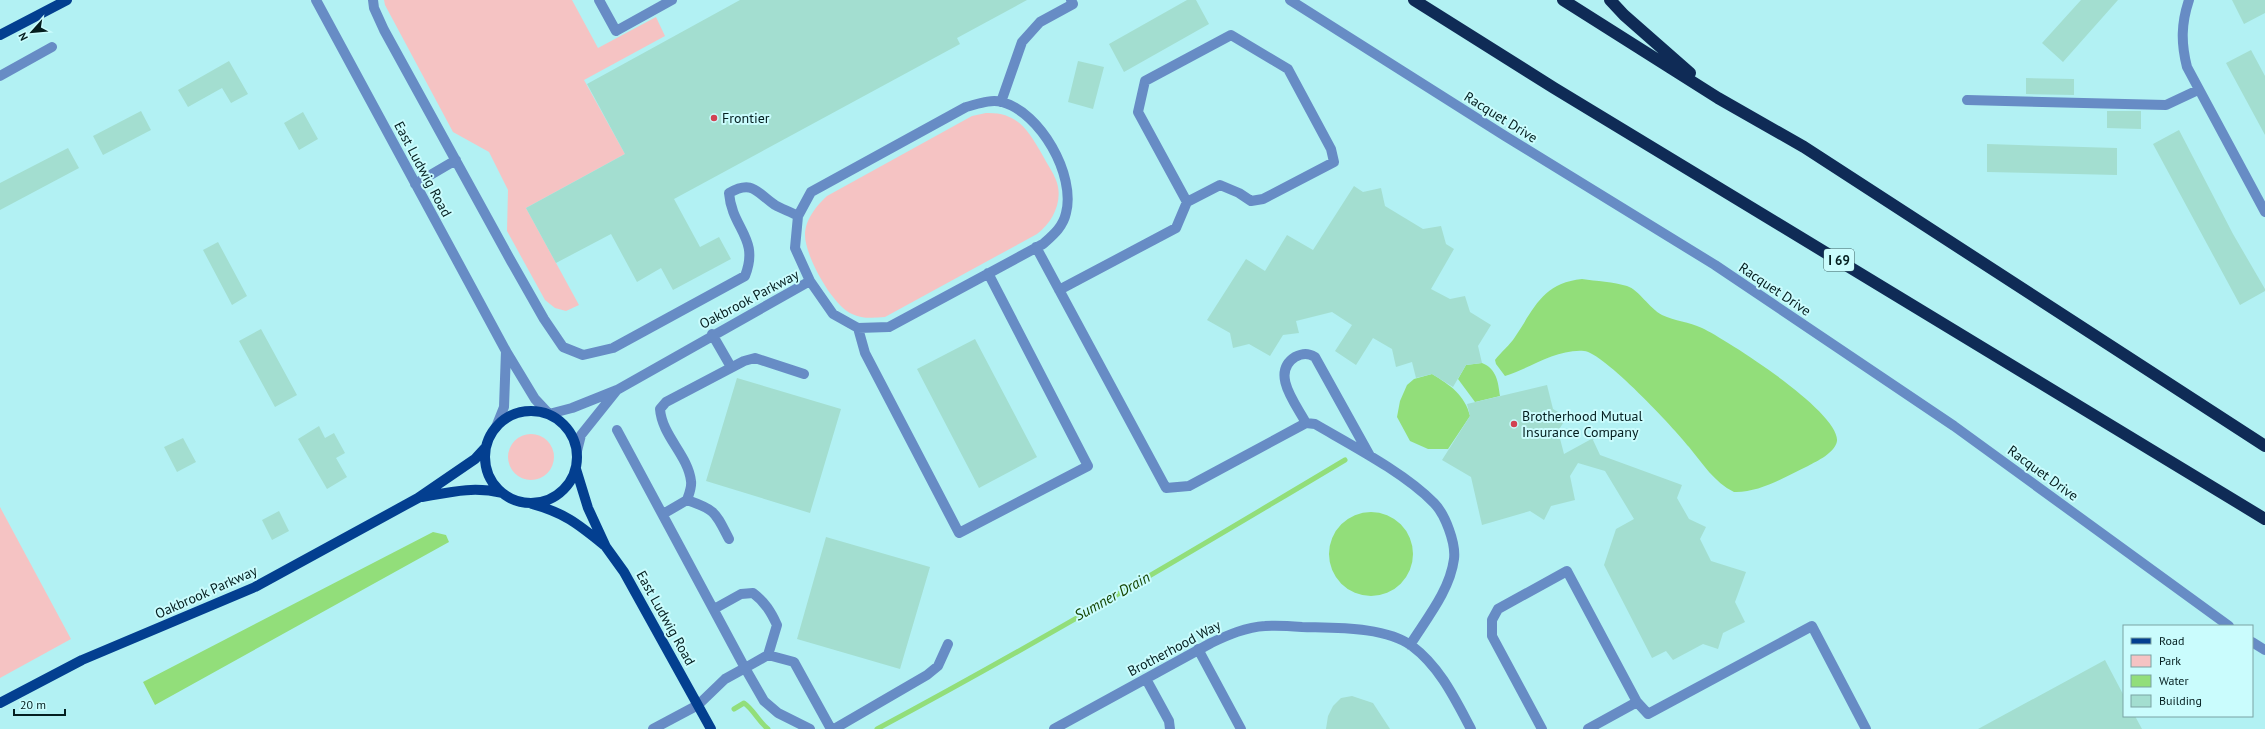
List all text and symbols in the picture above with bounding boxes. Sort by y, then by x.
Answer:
north arrow [12,12,52,52]
text: N [15,30,31,43]
street label: Racquet Drive [1461,87,1541,147]
place label: Frontier [722,109,770,127]
marker: Frontier [709,113,719,123]
street label: East Ludwig Road [390,118,456,220]
road number: I 69 [1824,249,1854,271]
street label: Racquet Drive [1735,258,1815,320]
street label: Oakbrook Parkway [696,265,802,333]
place label: Brotherhood Mutual Insurance Company [1522,407,1643,441]
marker: Brotherhood Mutual Insurance Company [1509,419,1519,429]
street label: Racquet Drive [2004,441,2082,505]
street label: Oakbrook Parkway [152,561,260,623]
street label: East Ludwig Road [632,567,700,669]
water label: Sumner Drain [1071,567,1153,625]
street label: Brotherhood Way [1124,616,1224,680]
legend [2123,625,2253,717]
text: Road [2159,633,2184,648]
text: Park [2159,653,2181,668]
text: Water [2159,673,2189,688]
scale bar [14,691,65,717]
text: Building [2159,693,2202,708]
text: 20 m [20,697,46,712]

